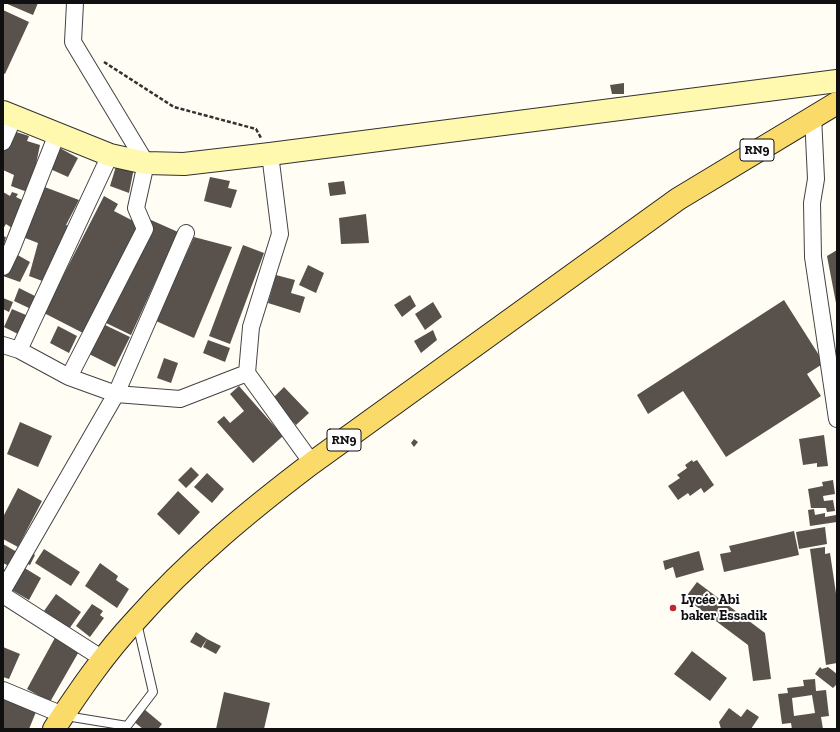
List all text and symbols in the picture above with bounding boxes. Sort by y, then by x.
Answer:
road number: RN9 [740,139,774,161]
road number: RN9 [327,429,361,451]
place label: Lycée Abi baker Essadik [681,592,767,624]
marker: Lycée Abi baker Essadik [668,603,678,613]

